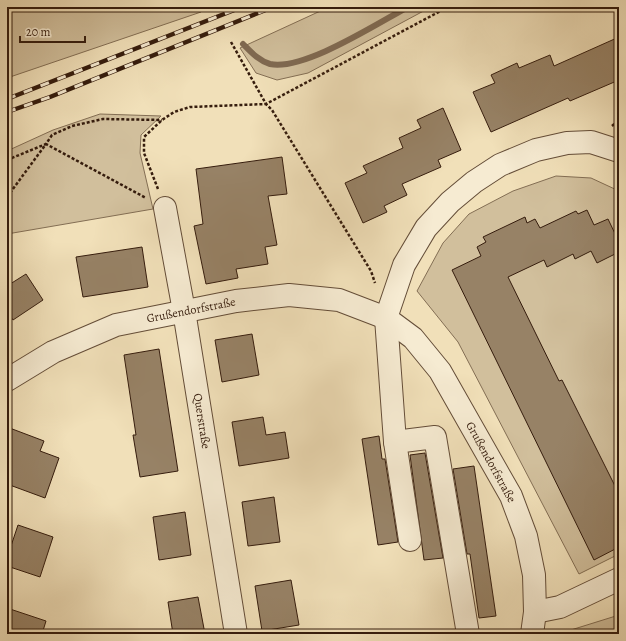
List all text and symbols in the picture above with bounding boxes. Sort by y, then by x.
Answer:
scale bar [20,18,85,44]
text: 20 m [26,24,50,40]
street label: Grußendorfstraße [145,294,237,326]
street label: Querstraße [190,392,214,450]
street label: Grußendorfstraße [462,419,520,505]

